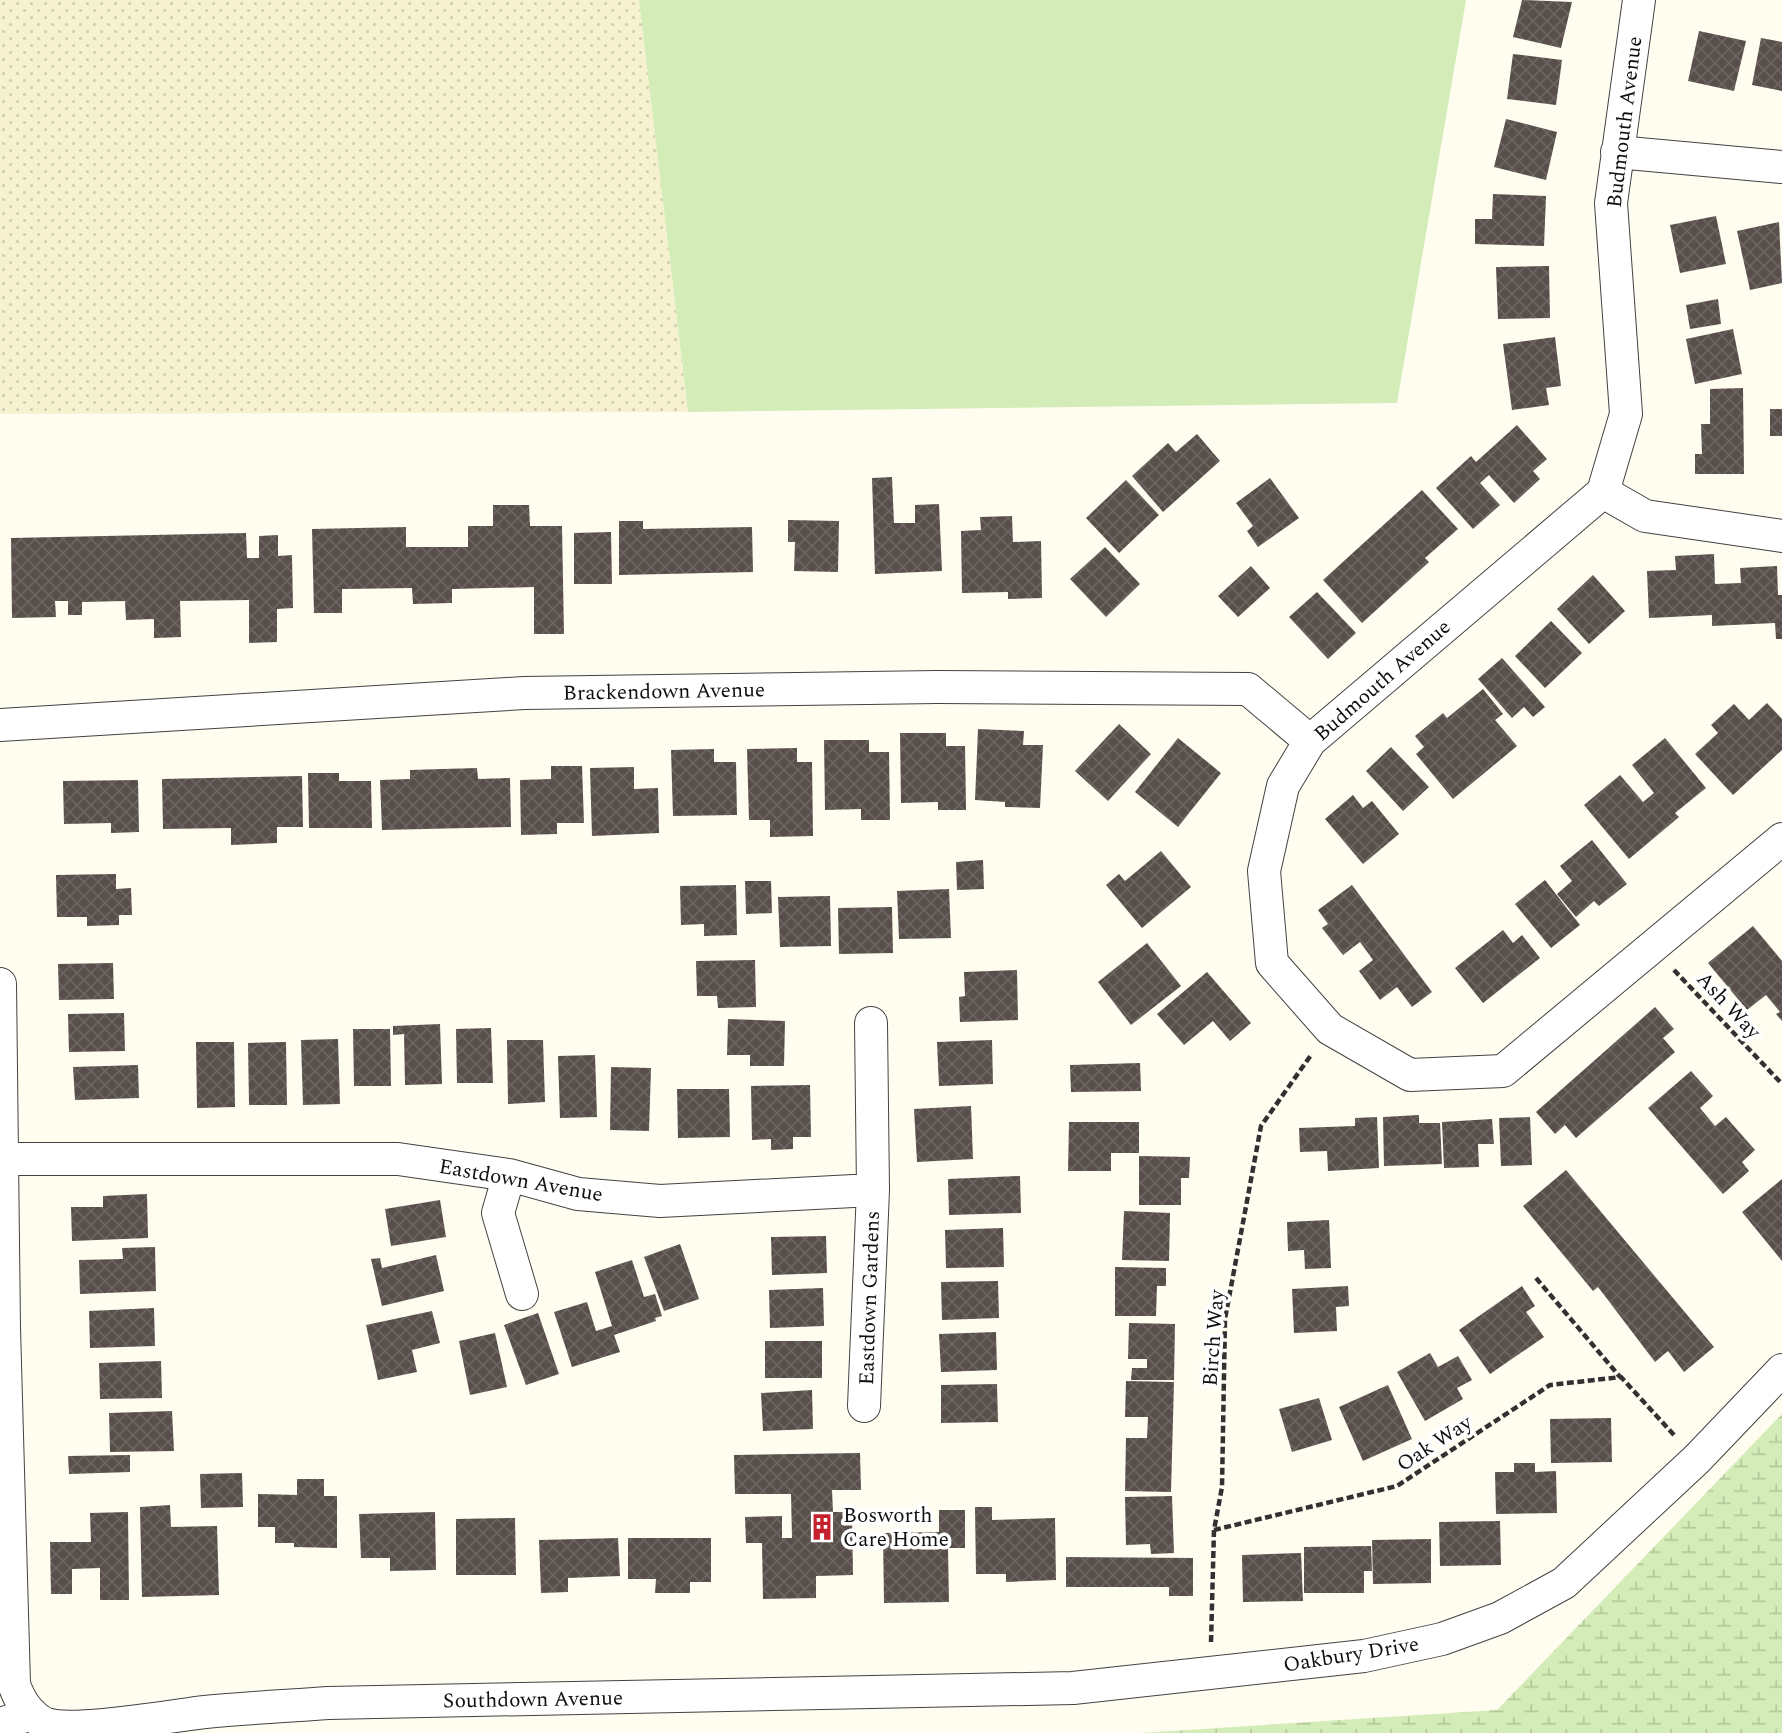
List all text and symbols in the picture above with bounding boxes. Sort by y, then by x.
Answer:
street label: Budmouth Avenue [1599,34,1651,210]
street label: Budmouth Avenue [1307,612,1458,749]
street label: Brackendown Avenue [563,674,765,710]
street label: Ash Way [1688,965,1769,1047]
street label: Eastdown Avenue [436,1151,605,1211]
street label: Eastdown Gardens [851,1210,889,1386]
street label: Birch Way [1195,1288,1233,1387]
street label: Oak Way [1390,1407,1479,1480]
place label: Bosworth Care Home [843,1500,949,1556]
building icon: Bosworth Care Home [807,1512,837,1542]
street label: Oakbury Drive [1281,1628,1421,1682]
street label: Southdown Avenue [443,1682,623,1718]

